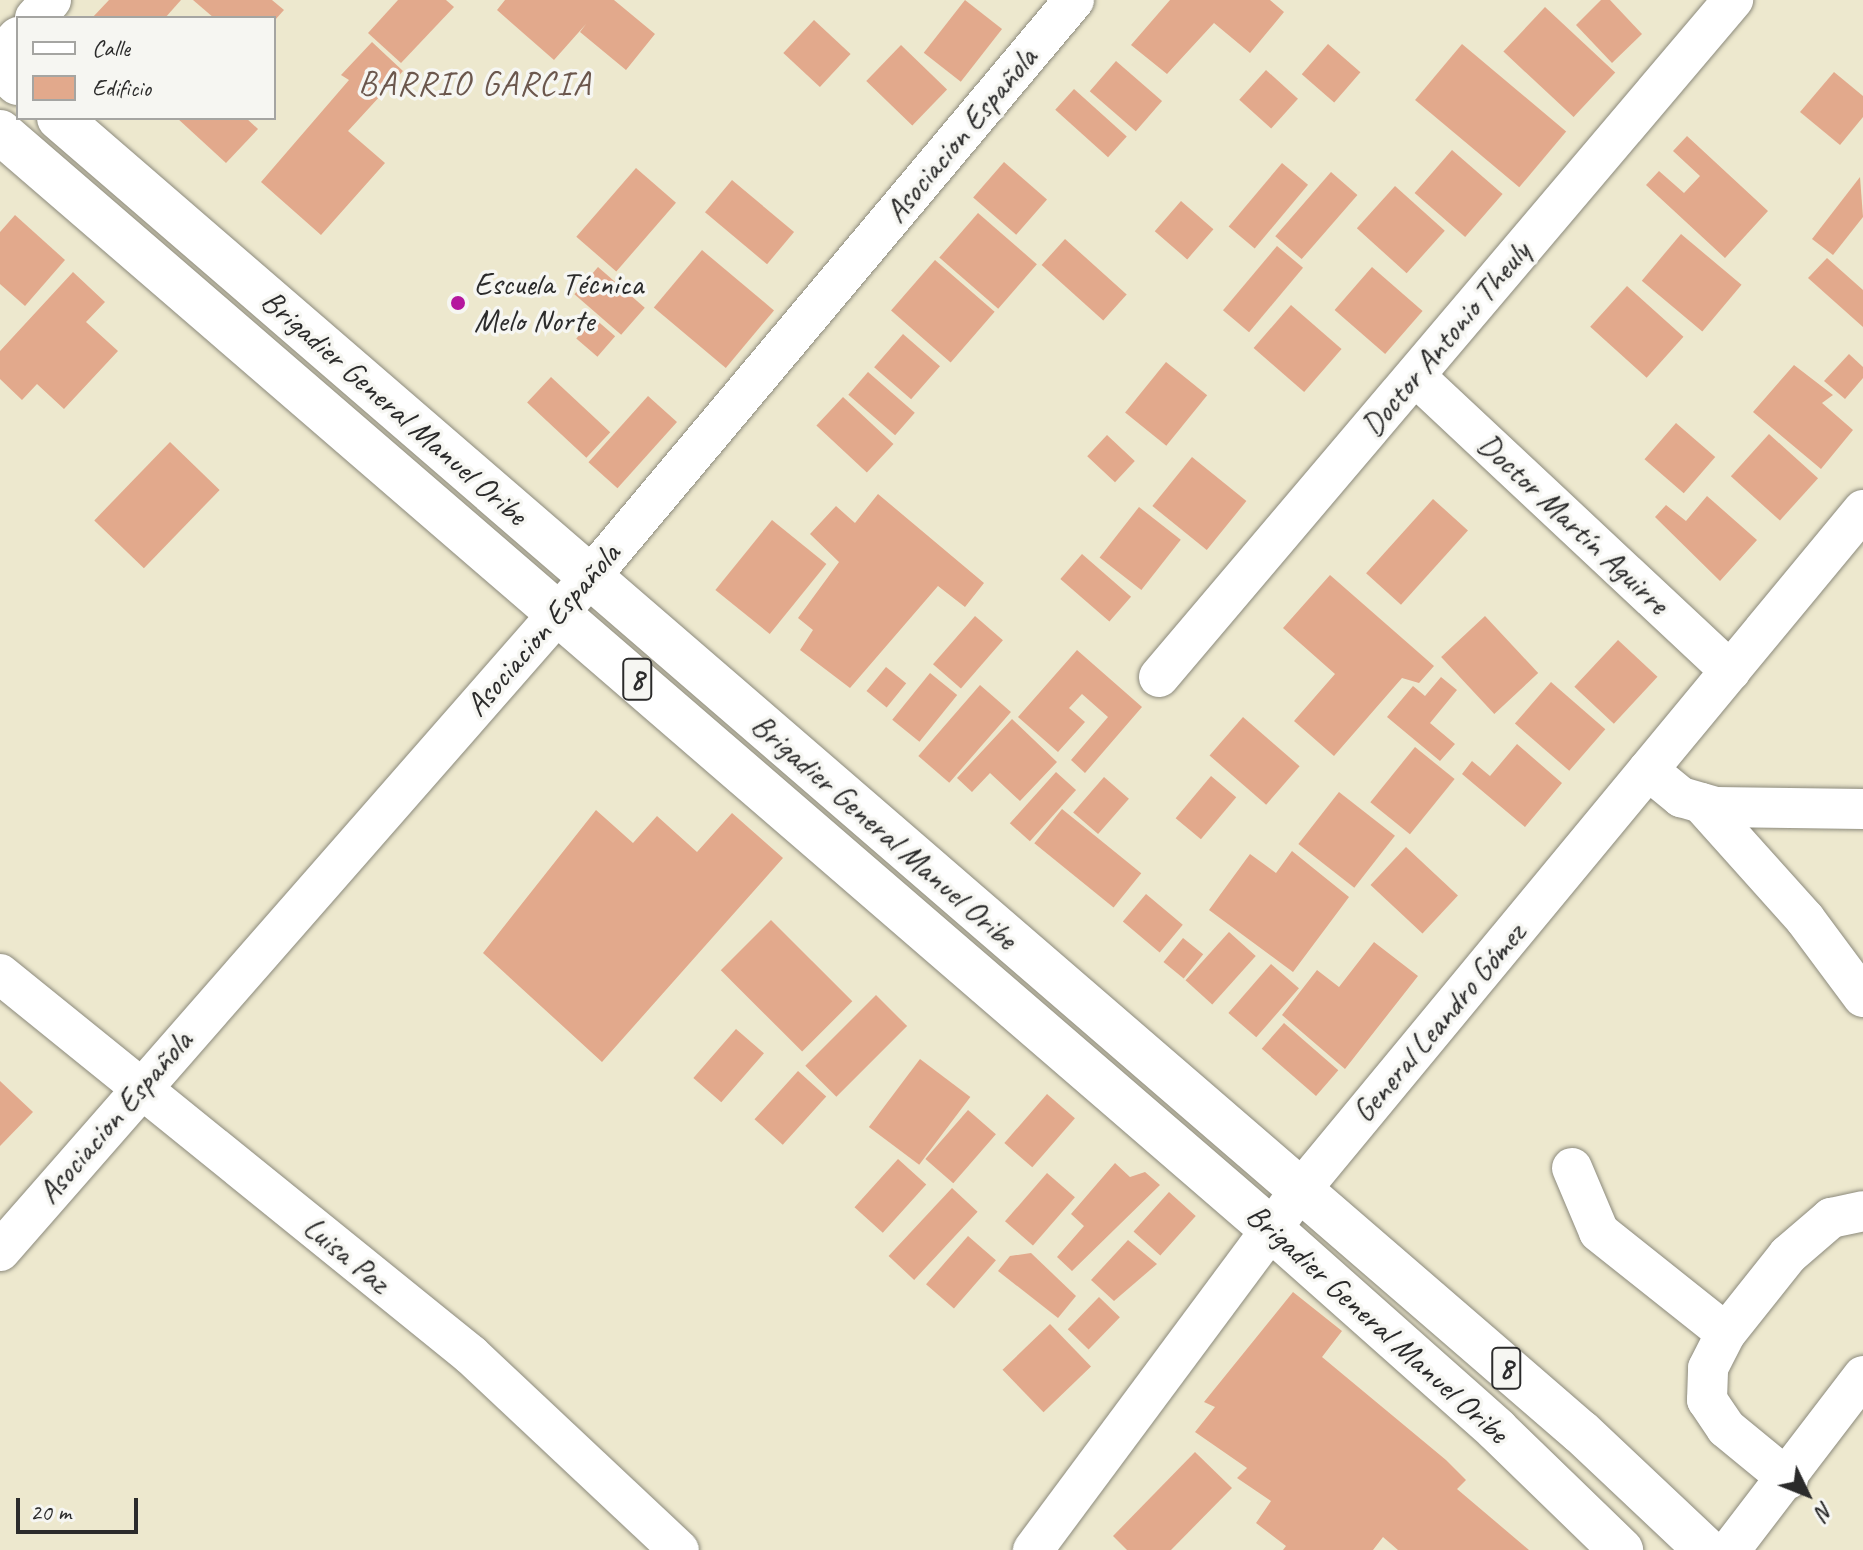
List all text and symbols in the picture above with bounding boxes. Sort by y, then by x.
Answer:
legend [16,16,276,120]
text: Calle [92,33,130,63]
street label: Asociacion Española [876,39,1046,231]
district label: BARRIO GARCIA [360,63,590,103]
text: Edificio [92,73,151,103]
street label: Doctor Antonio Theuly [1353,234,1539,444]
place label: Escuela Técnica Melo Norte [474,266,643,341]
street label: Brigadier General Manuel Oribe [253,282,535,534]
marker: Escuela Técnica Melo Norte [449,294,467,312]
street label: Doctor Martín Aguirre [1469,425,1677,623]
street label: Asociacion Española [457,535,629,725]
road number: 8 [621,653,653,705]
street label: Brigadier General Manuel Oribe [743,706,1025,958]
street label: General Leandro Gómez [1345,916,1533,1130]
street label: Asociacion Española [29,1022,201,1212]
street label: Brigadier General Manuel Oribe [1238,1196,1516,1452]
street label: Luisa Paz [295,1209,397,1301]
road number: 8 [1490,1342,1522,1394]
north arrow [1767,1454,1847,1534]
scale bar [20,1482,142,1532]
text: N [1810,1496,1839,1525]
text: 20 m [30,1497,71,1527]

